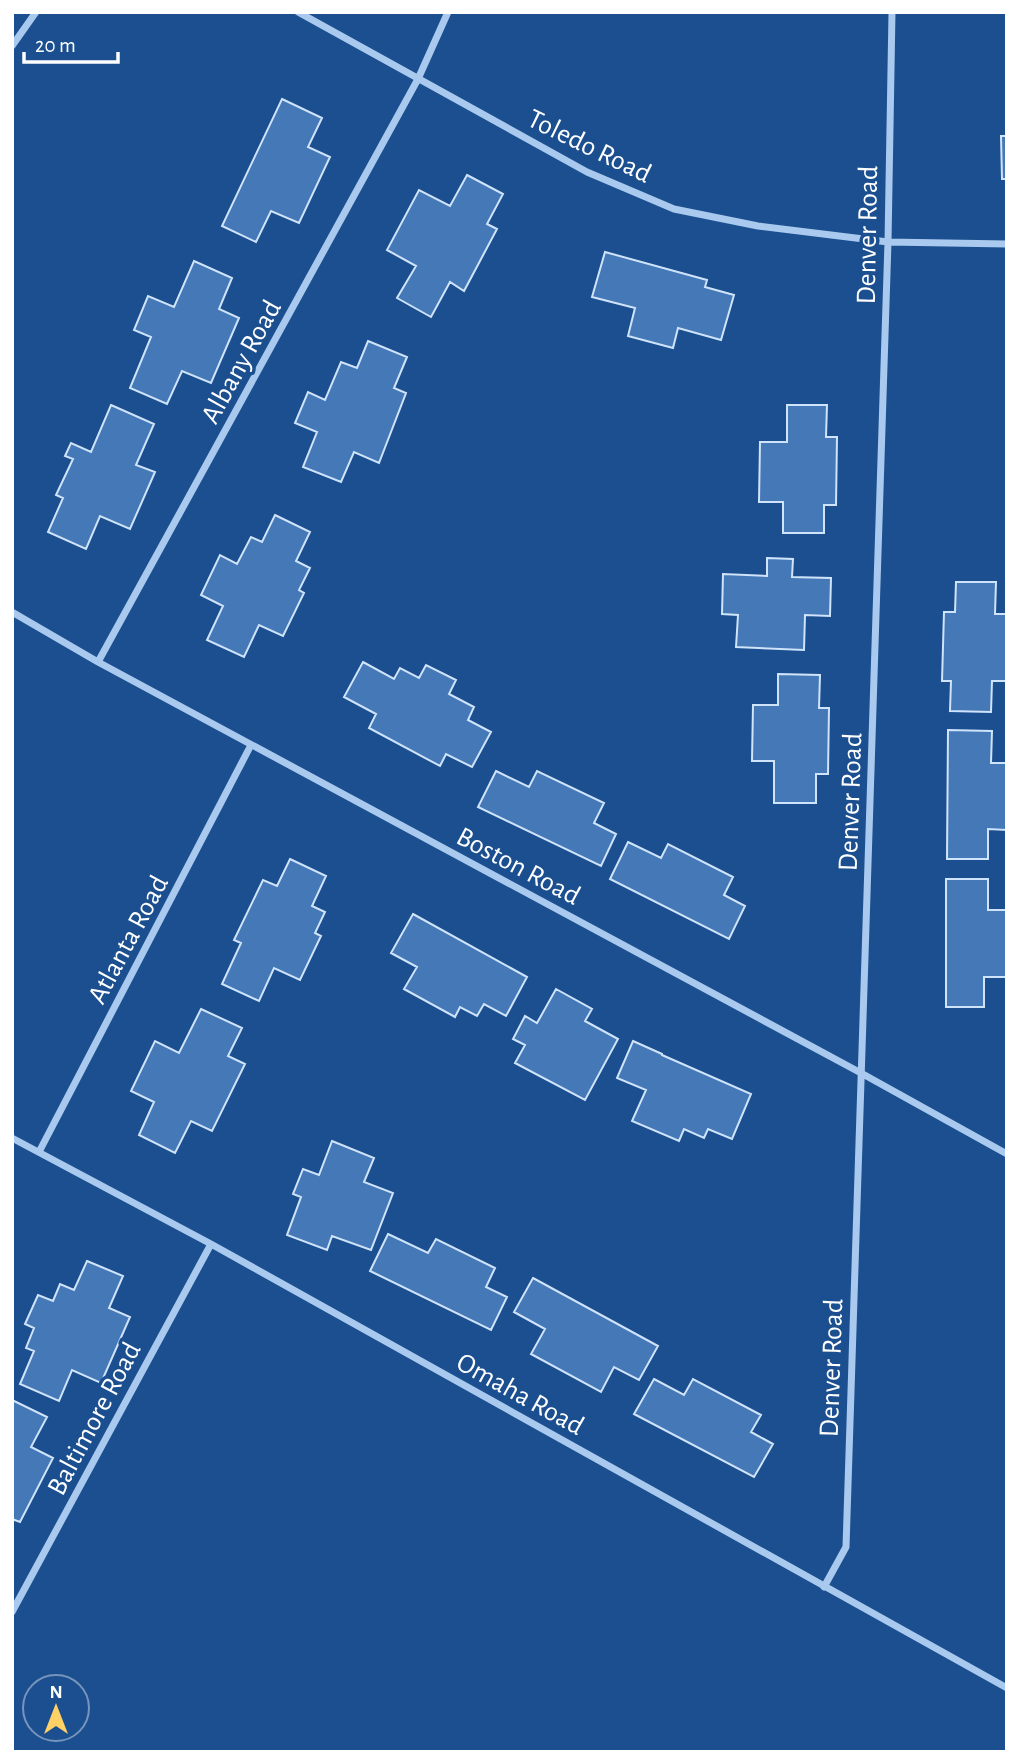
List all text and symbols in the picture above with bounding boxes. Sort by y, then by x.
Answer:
scale bar [24,21,119,65]
text: 20 m [35,35,76,56]
street label: Toledo Road [523,105,655,189]
street label: Denver Road [853,165,883,305]
street label: Albany Road [196,296,287,428]
street label: Denver Road [835,732,867,872]
street label: Boston Road [452,823,585,911]
street label: Atlanta Road [83,871,174,1009]
street label: Denver Road [816,1298,848,1438]
street label: Baltimore Road [43,1338,147,1500]
street label: Omaha Road [452,1348,588,1441]
north arrow [21,1673,91,1743]
text: N [49,1683,63,1702]

